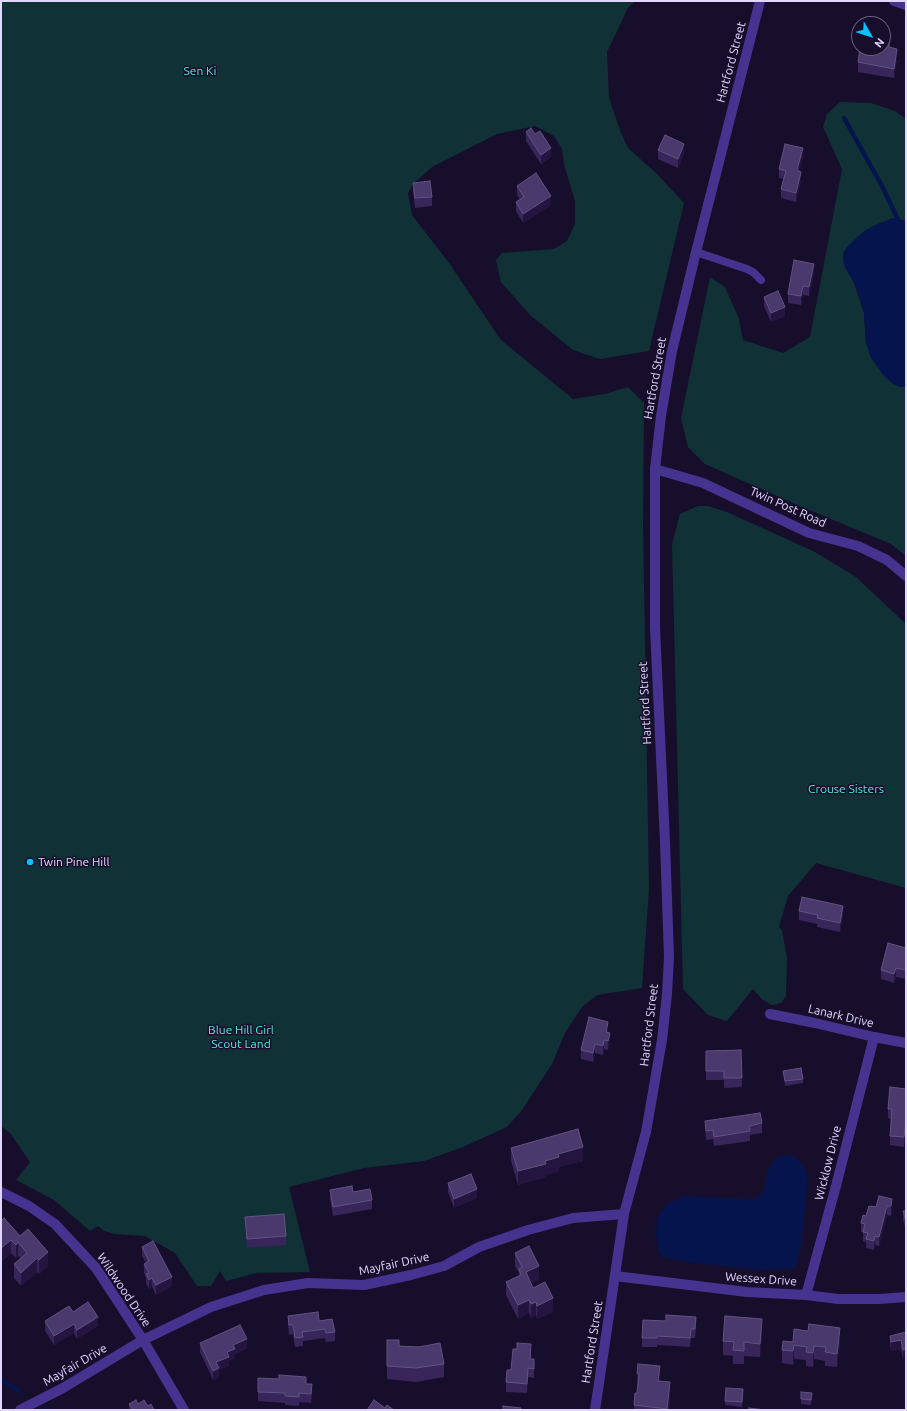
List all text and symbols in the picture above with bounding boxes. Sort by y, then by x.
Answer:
north arrow [851,16,891,56]
street label: Hartford Street [713,20,749,104]
text: N [872,36,887,50]
park label: Sen Ki [184,64,216,78]
street label: Hartford Street [641,336,669,420]
street label: Twin Post Road [748,484,828,530]
street label: Hartford Street [636,661,654,745]
park label: Crouse Sisters [808,782,884,796]
place label: Twin Pine Hill [38,855,110,869]
marker: Twin Pine Hill [25,857,35,867]
street label: Hartford Street [637,983,661,1067]
street label: Lanark Drive [807,1001,875,1031]
park label: Blue Hill Girl Scout Land [208,1023,274,1051]
street label: Wicklow Drive [812,1124,844,1202]
street label: Wildwood Drive [94,1250,154,1330]
street label: Mayfair Drive [357,1250,431,1278]
street label: Wessex Drive [725,1269,797,1289]
street label: Hartford Street [578,1300,606,1384]
street label: Mayfair Drive [40,1341,110,1389]

